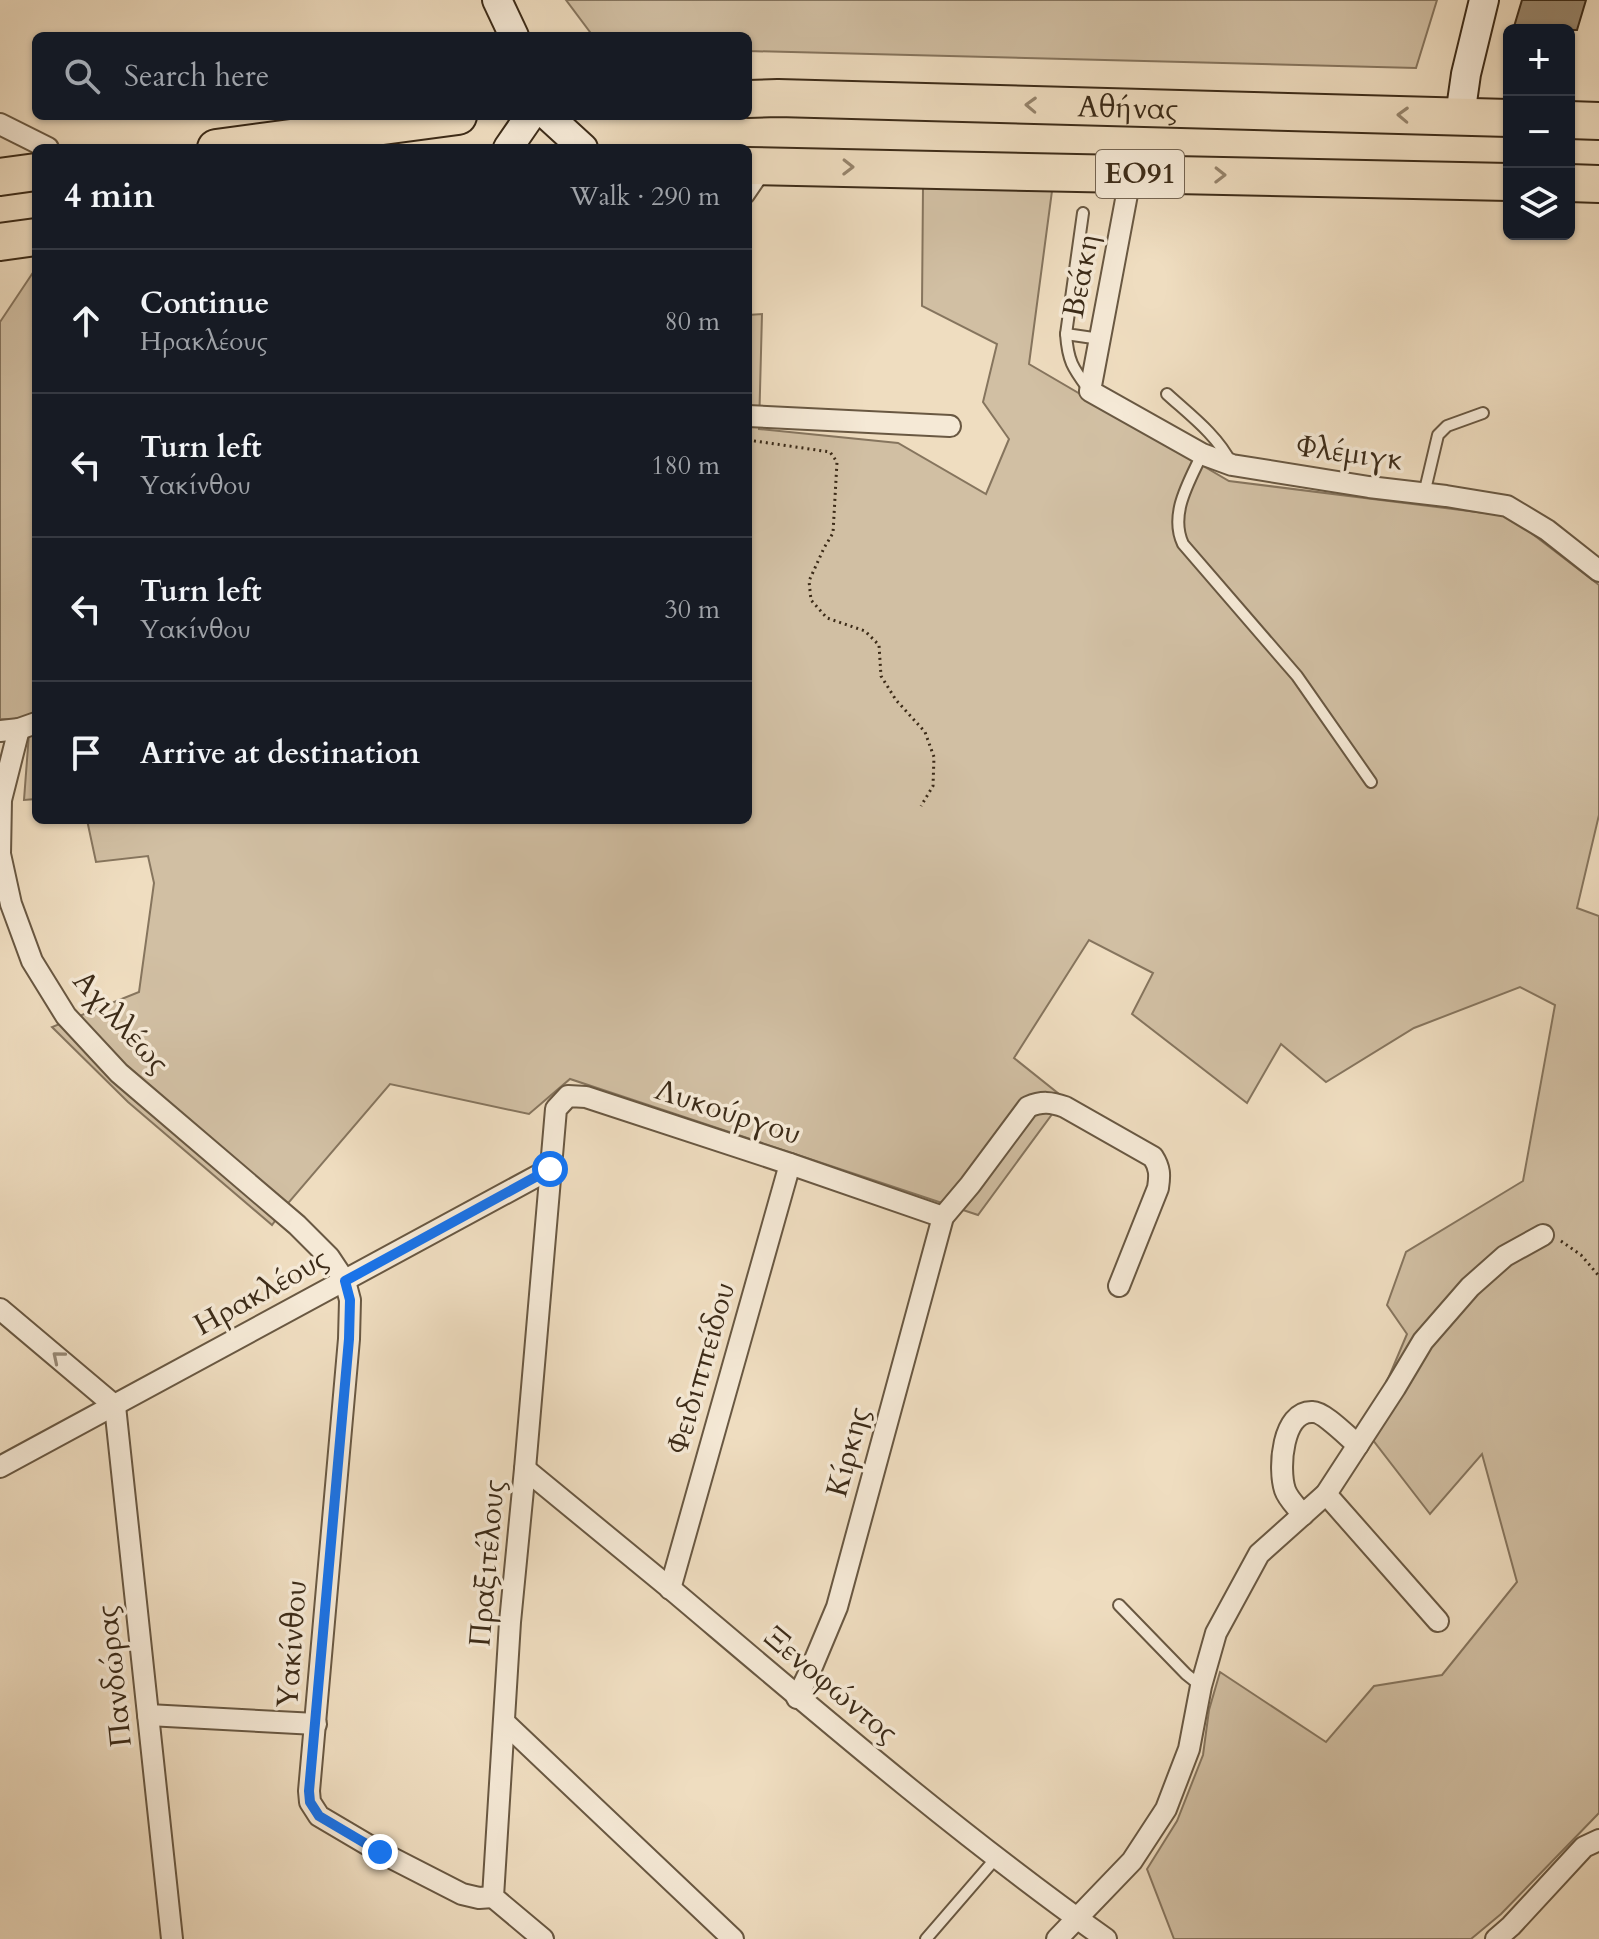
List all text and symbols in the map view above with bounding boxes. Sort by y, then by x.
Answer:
map controls [1503,24,1575,240]
button: + [1503,24,1575,96]
search box [32,32,752,120]
icon: search [60,54,104,98]
text: Search here [124,56,269,97]
street label: Αθήνας [1077,86,1179,129]
one-way arrow [1024,96,1037,113]
button: − [1503,96,1575,168]
one-way arrow [1396,106,1409,124]
road number: ΕΟ91 [1096,150,1184,198]
one-way arrow [842,159,855,176]
one-way arrow [1214,167,1227,184]
button: layers [1503,168,1575,240]
text: 4 min [64,173,155,219]
text: Walk · 290 m [570,179,720,214]
street label: Βεάκη [1053,231,1109,321]
text: Continue [140,283,269,324]
icon: ahead [64,299,108,343]
text: 80 m [664,304,720,339]
text: Ηρακλέους [140,324,268,359]
street label: Φλέμιγκ [1294,425,1406,481]
text: Turn left [140,427,262,468]
icon: left [64,443,108,487]
text: 180 m [651,448,720,483]
text: Υακίνθου [140,468,251,503]
text: Turn left [140,571,262,612]
icon: left [64,587,108,631]
text: 30 m [664,592,720,627]
text: Υακίνθου [140,612,251,647]
icon: arrive [64,731,108,775]
text: Arrive at destination [140,733,420,774]
street label: Αχιλλέως [64,961,179,1083]
street label: Λυκούργου [650,1069,806,1155]
route start [532,1151,568,1187]
street label: Ηρακλέους [186,1238,336,1346]
street label: Φειδιππείδου [657,1277,745,1459]
one-way arrow [52,1352,67,1367]
street label: Κίρκης [816,1402,880,1501]
street label: Πραξιτέλους [459,1478,515,1648]
street label: Υακίνθου [267,1579,317,1709]
street label: Πανδώρας [86,1603,142,1749]
street label: Ξενοφώντος [755,1617,907,1753]
route end [362,1834,398,1870]

